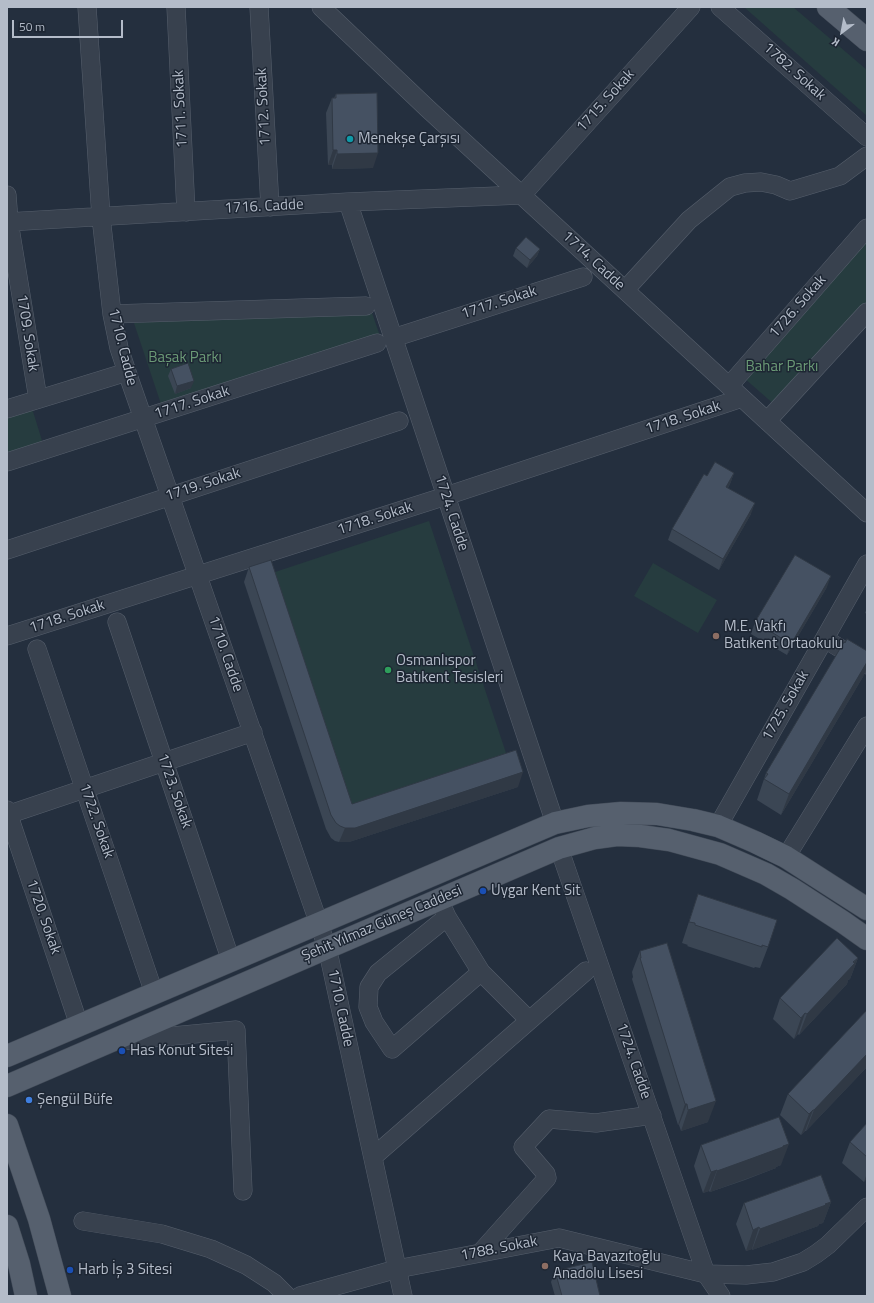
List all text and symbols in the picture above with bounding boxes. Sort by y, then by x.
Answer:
scale bar [14,12,125,38]
north arrow [822,12,862,52]
text: 50 m [19,17,45,36]
text: K [829,34,843,51]
street label: 1782. Sokak [759,39,829,105]
street label: 1715. Sokak [573,66,639,136]
street label: 1712. Sokak [253,68,275,146]
street label: 1711. Sokak [170,70,192,148]
place label: Menekşe Çarşısı [358,130,460,148]
marker: Menekşe Çarşısı [345,134,355,144]
street label: 1716. Cadde [224,196,304,218]
street label: 1714. Cadde [558,227,628,295]
street label: 1726. Sokak [766,272,830,342]
street label: 1717. Sokak [459,282,539,324]
street label: 1709. Sokak [12,293,42,373]
street label: 1710. Cadde [104,306,140,388]
park label: Başak Parkı [148,349,222,367]
park label: Bahar Parkı [746,358,818,376]
street label: 1717. Sokak [152,382,232,424]
street label: 1718. Sokak [643,397,723,439]
street label: 1719. Sokak [163,464,243,506]
street label: 1724. Cadde [430,473,472,553]
street label: 1718. Sokak [335,498,415,540]
street label: 1718. Sokak [27,596,107,638]
street label: 1710. Cadde [204,614,246,694]
place label: M.E. Vakfı Batıkent Ortaokulu [724,618,843,653]
marker: M.E. Vakfı Batıkent Ortaokulu [711,631,721,641]
place label: Osmanlıspor Batıkent Tesisleri [396,652,503,687]
marker: Osmanlıspor Batıkent Tesisleri [383,665,393,675]
street label: 1725. Sokak [759,668,813,744]
street label: 1723. Sokak [153,751,195,831]
street label: 1722. Sokak [75,781,117,861]
street label: 1720. Sokak [22,877,64,957]
street label: Şehit Yılmaz Güneş Caddesi [299,882,465,966]
place label: Uygar Kent Sit [491,882,581,900]
marker: Uygar Kent Sit [478,886,488,896]
street label: 1710. Cadde [323,967,357,1049]
street label: 1724. Cadde [612,1021,654,1101]
place label: Has Konut Sitesi [130,1042,233,1060]
marker: Has Konut Sitesi [117,1046,127,1056]
place label: Şengül Büfe [37,1091,113,1109]
marker: Şengül Büfe [24,1095,34,1105]
street label: 1788. Sokak [459,1233,539,1265]
place label: Kaya Bayazıtoğlu Anadolu Lisesi [553,1248,661,1283]
place label: Harb İş 3 Sitesi [78,1261,172,1279]
marker: Kaya Bayazıtoğlu Anadolu Lisesi [540,1261,550,1271]
marker: Harb İş 3 Sitesi [65,1265,75,1275]

